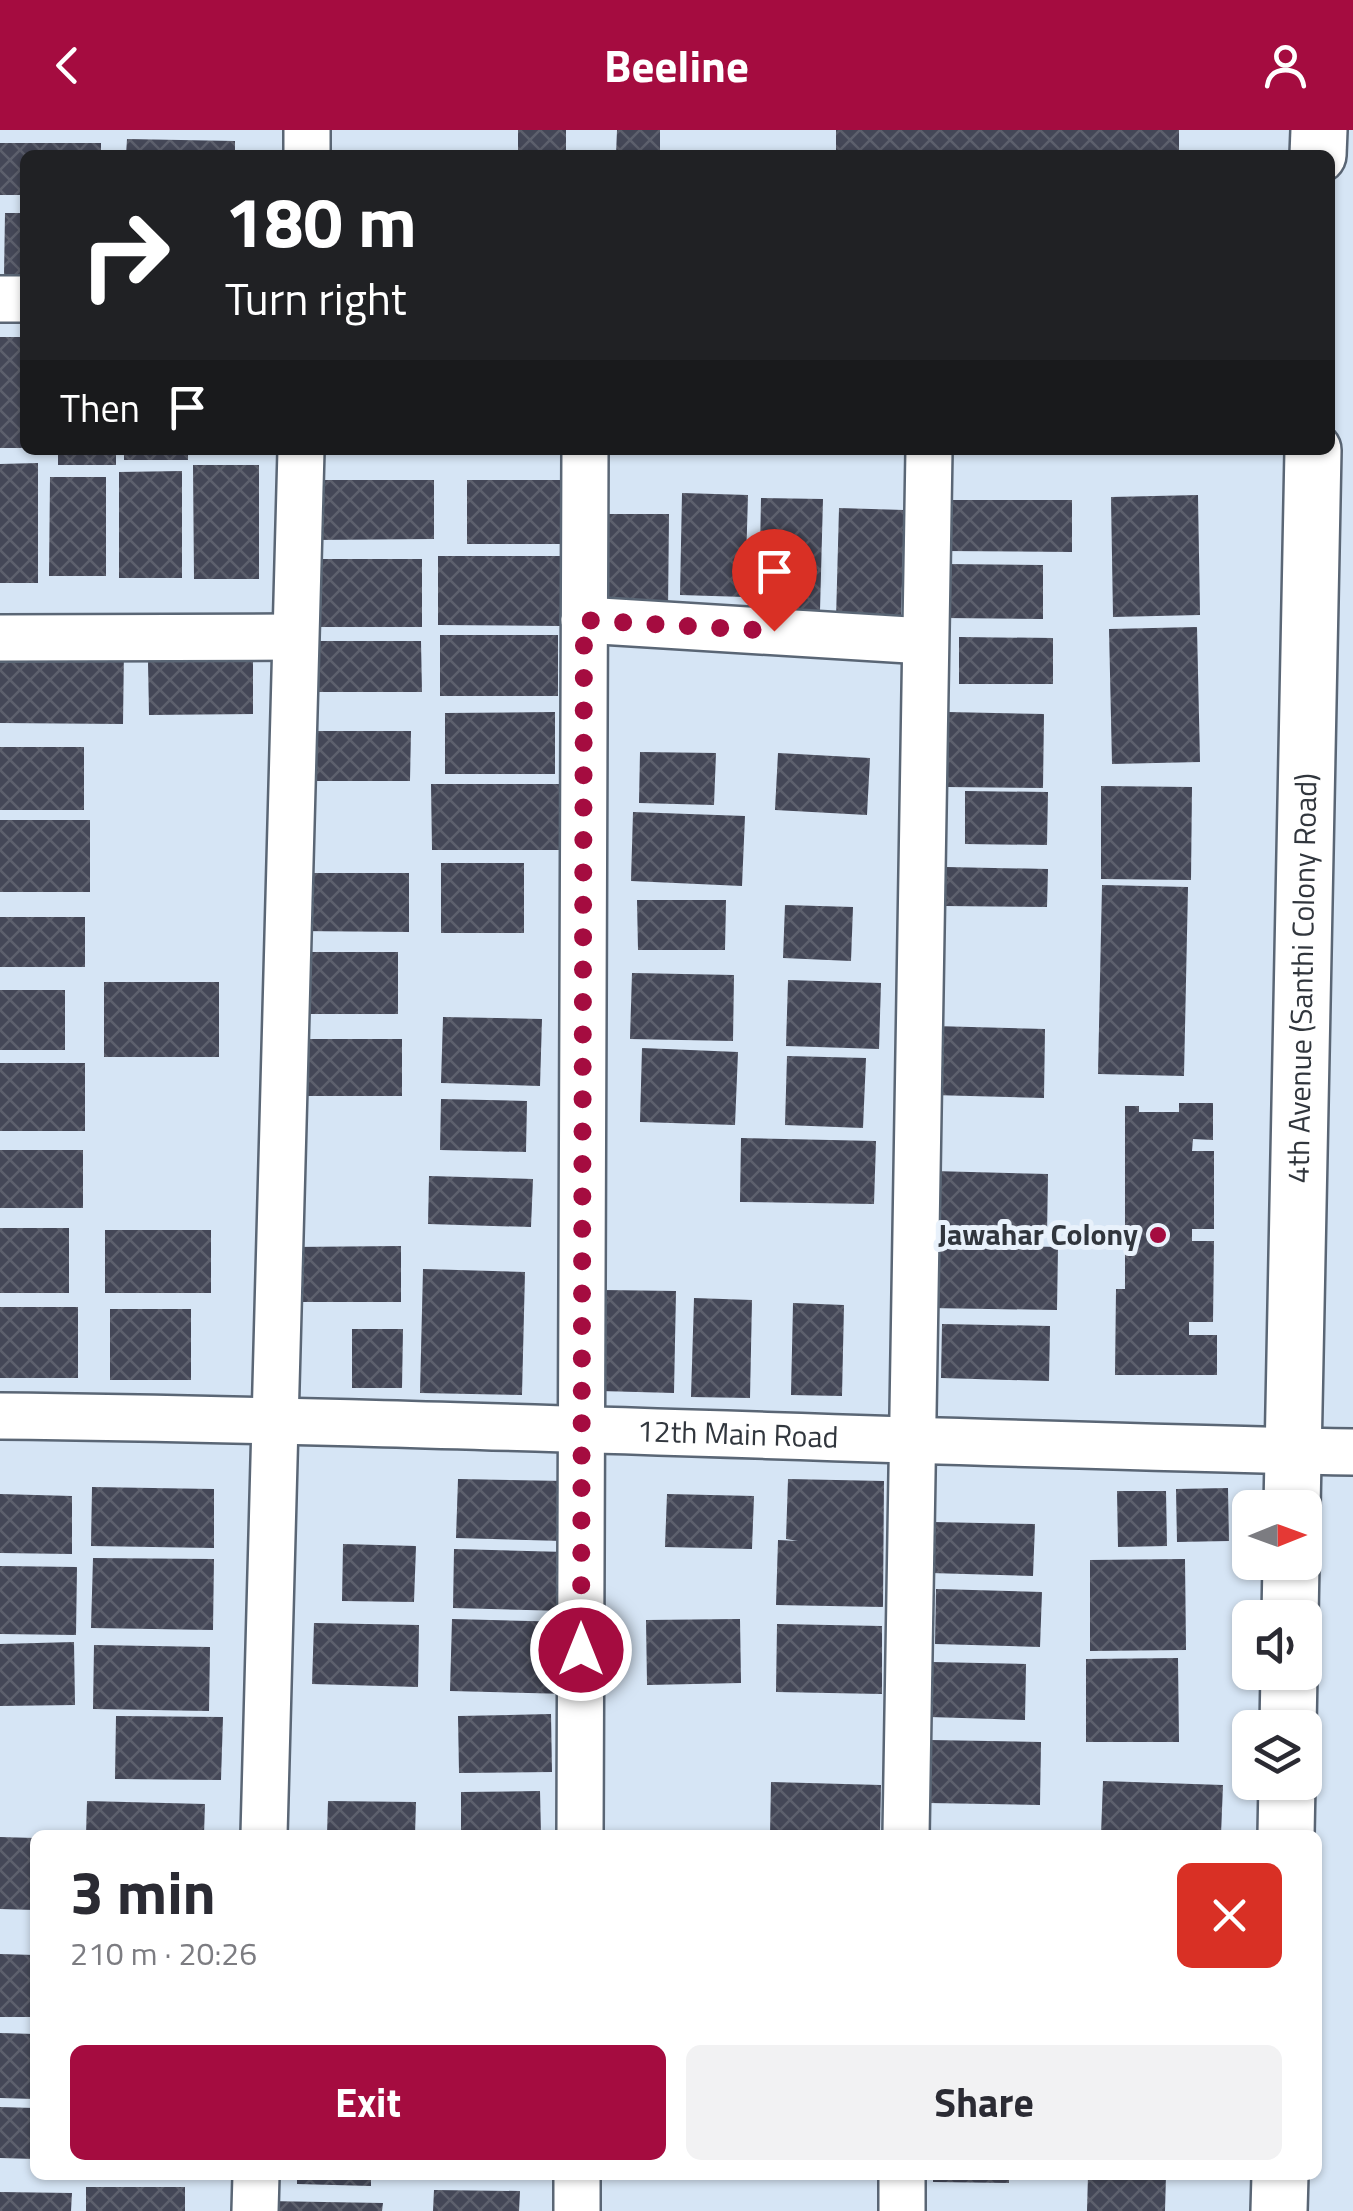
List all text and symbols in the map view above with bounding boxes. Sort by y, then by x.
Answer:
text: Beeline [604,31,749,99]
icon: back [40,38,95,93]
icon: person [1258,38,1313,93]
text: 180 m [225,168,417,274]
icon: right [60,190,190,320]
text: Turn right [225,264,407,332]
text: Then [60,379,140,437]
icon: arrive [160,380,215,435]
pin [732,529,817,632]
icon: arrive [747,544,802,599]
street label: 4th Avenue (Santhi Colony Road) [1274,773,1329,1184]
place label: Jawahar Colony [938,1211,1138,1257]
marker: Jawahar Colony [1147,1224,1169,1246]
street label: 12th Main Road [636,1407,839,1460]
north arrow [1232,1490,1322,1580]
map controls [1232,1490,1322,1800]
position arrow [529,1598,633,1702]
button: sound [1232,1600,1322,1690]
button: layers [1232,1710,1322,1800]
text: 3 min [70,1846,216,1937]
button: close [1177,1863,1282,1968]
text: 210 m · 20:26 [70,1929,257,1977]
button: Exit [70,2045,666,2160]
button: Share [686,2045,1282,2160]

